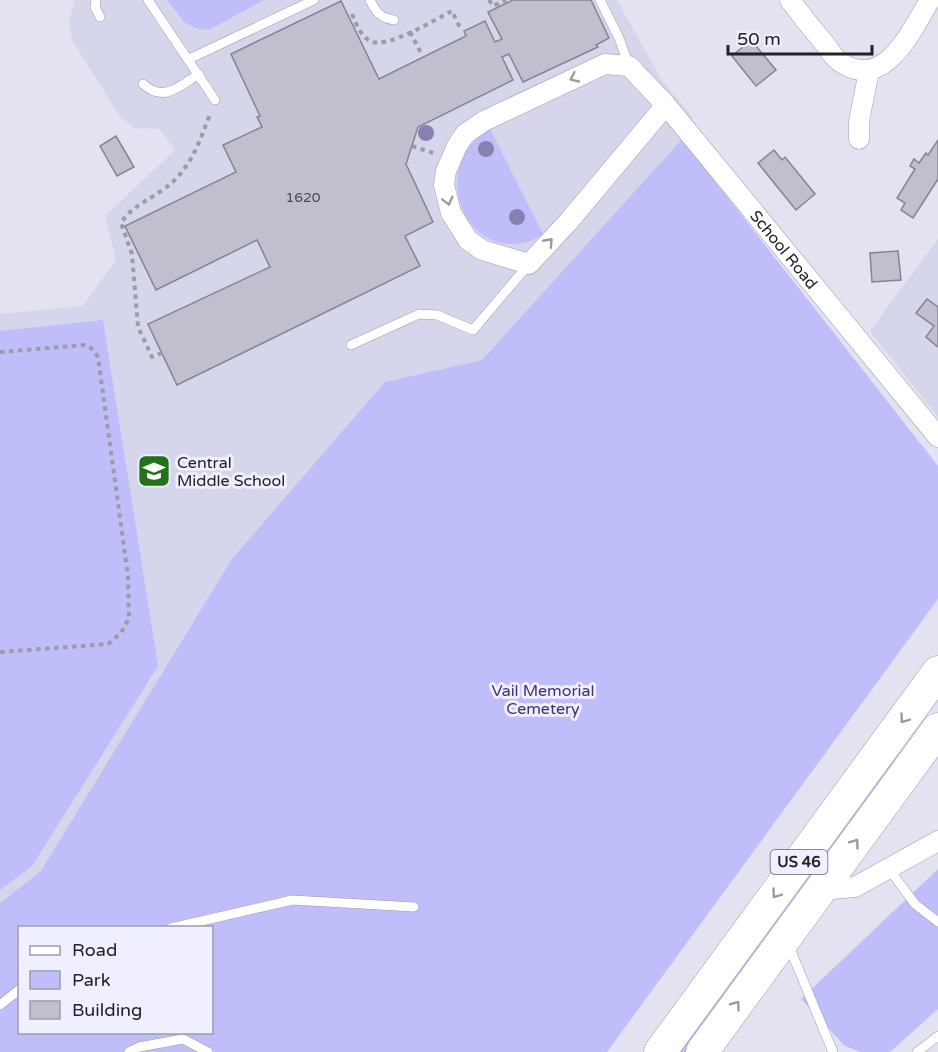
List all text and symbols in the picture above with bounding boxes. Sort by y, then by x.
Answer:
scale bar [728,18,872,56]
text: 50 m [737,28,781,50]
one-way arrow [569,71,580,83]
house number: 1620 [285,189,321,206]
one-way arrow [441,196,454,206]
street label: School Road [745,206,822,293]
one-way arrow [542,238,553,249]
school or university icon: Central Middle School [136,453,172,489]
place label: Central Middle School [177,453,285,491]
park label: Vail Memorial Cemetery [491,681,595,719]
one-way arrow [900,713,911,724]
one-way arrow [848,838,859,849]
road number: US 46 [770,850,828,874]
one-way arrow [772,887,783,898]
legend [18,926,213,1034]
text: Road [72,939,117,961]
text: Park [72,969,111,991]
text: Building [72,999,142,1021]
one-way arrow [729,1001,740,1012]

